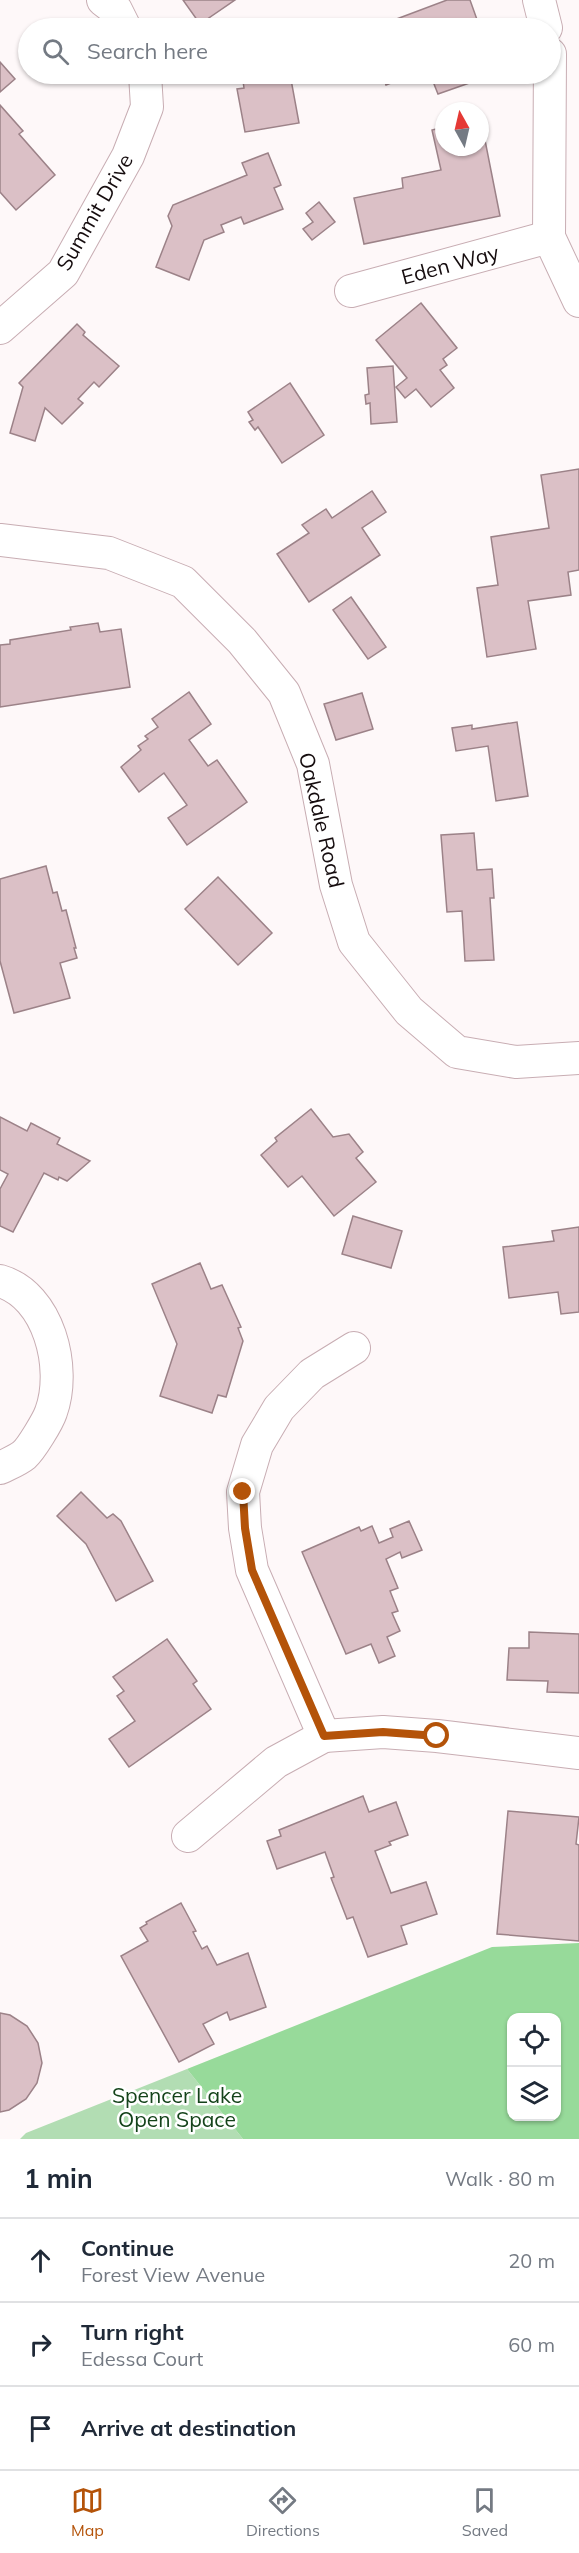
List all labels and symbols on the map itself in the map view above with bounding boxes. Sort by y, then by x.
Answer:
north arrow [435,102,489,156]
street label: Summit Drive [50,149,138,275]
street label: Eden Way [398,239,502,289]
street label: Oakdale Road [294,750,350,890]
route end [229,1478,255,1504]
route start [423,1722,449,1748]
park label: Spencer Lake Open Space [112,2082,242,2132]

